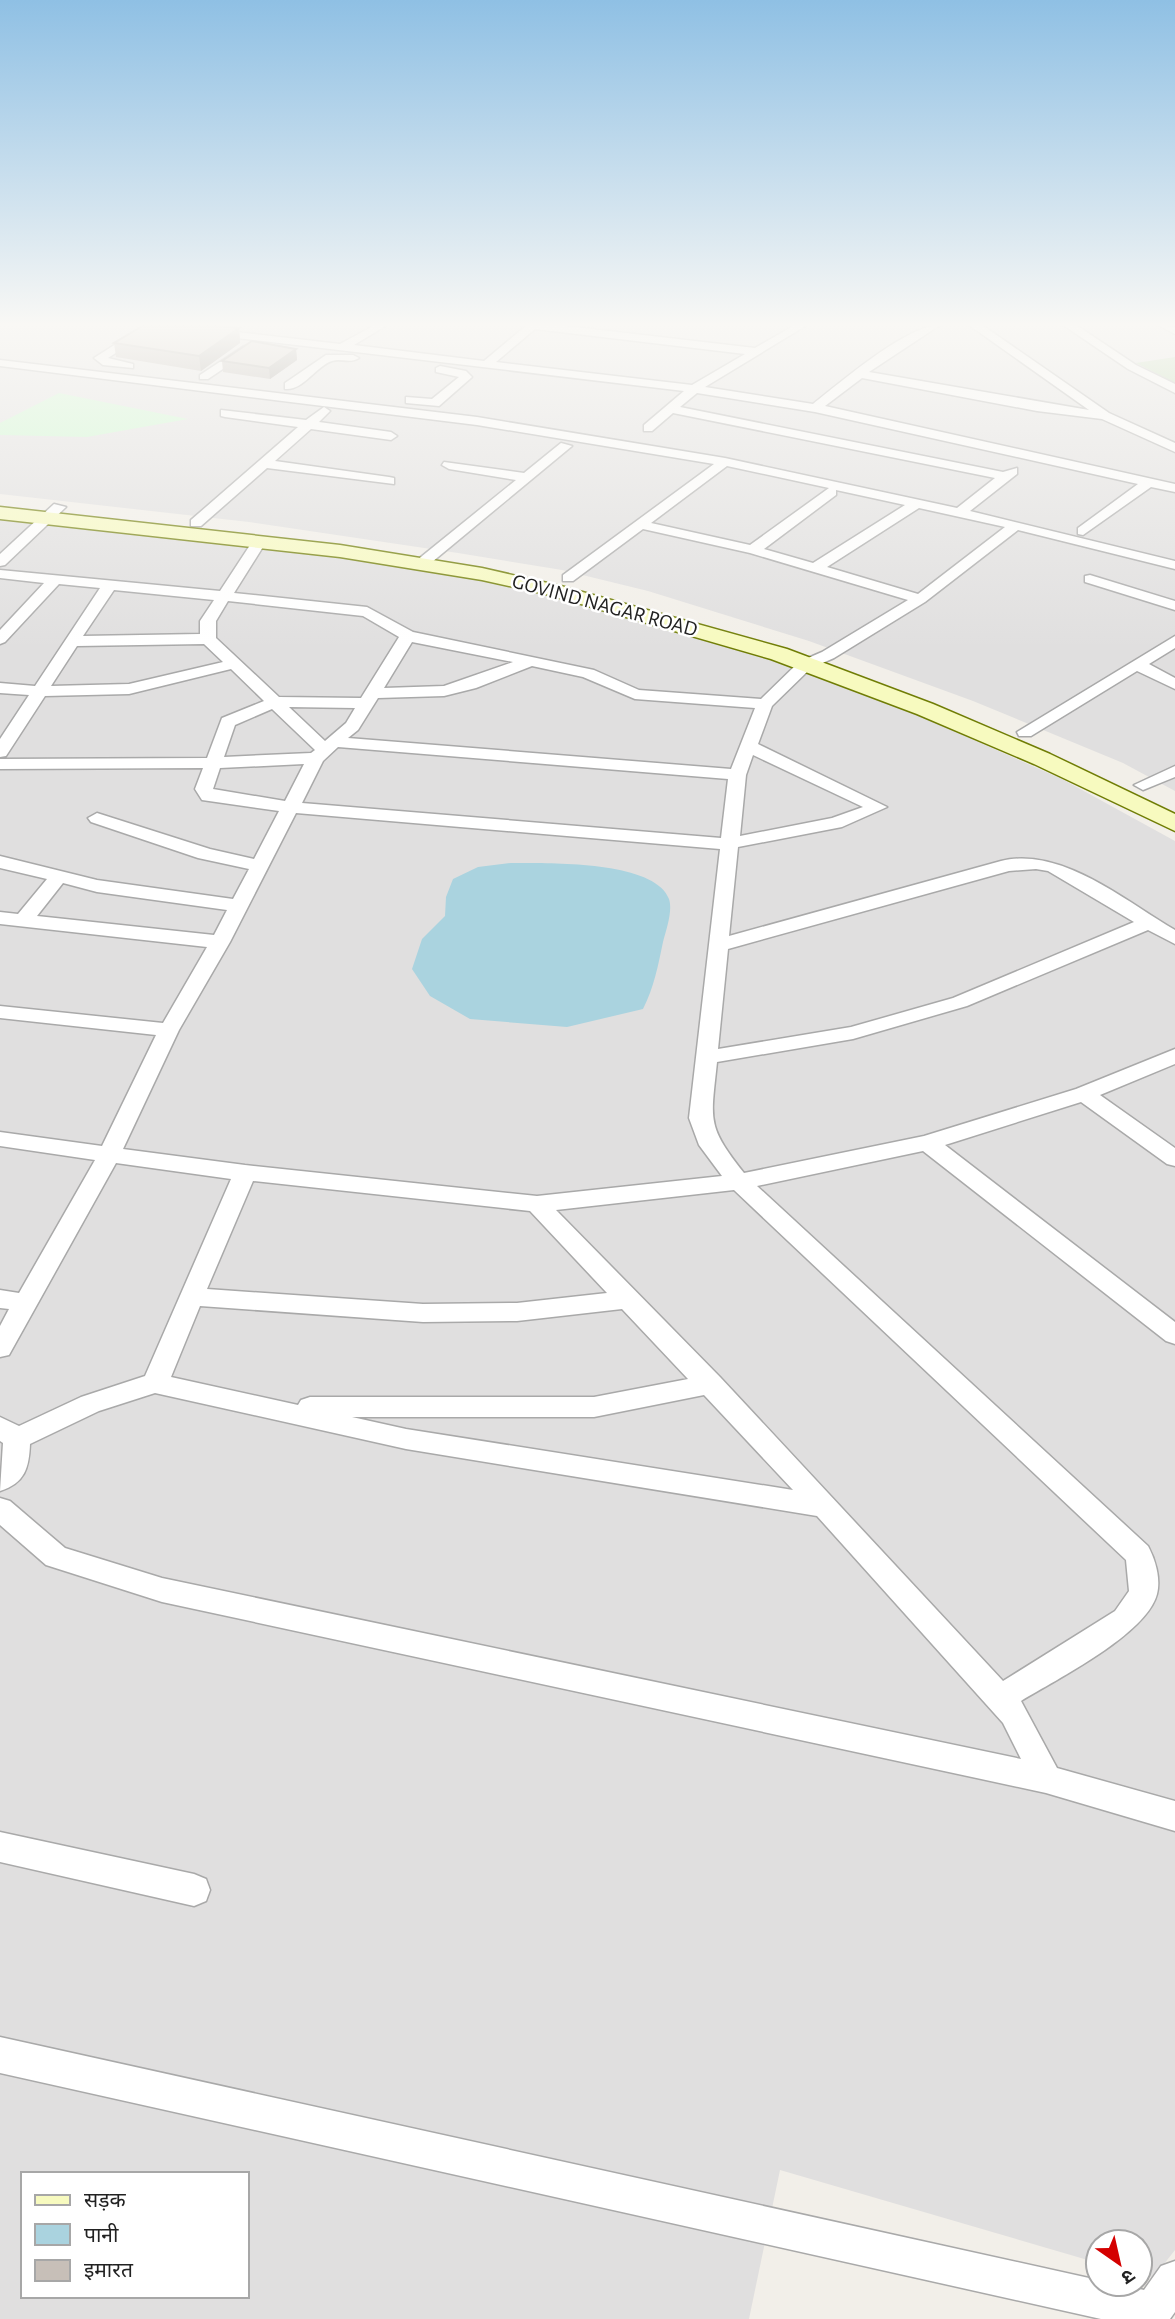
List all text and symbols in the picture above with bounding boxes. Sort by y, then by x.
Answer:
street label: GOVIND NAGAR ROAD [510,571,700,640]
legend [21,2172,248,2298]
text: सड़क [84,2190,126,2211]
text: पानी [84,2223,119,2246]
north arrow [1084,2228,1154,2298]
text: इमारत [84,2260,134,2281]
text: उ [1117,2265,1138,2287]

